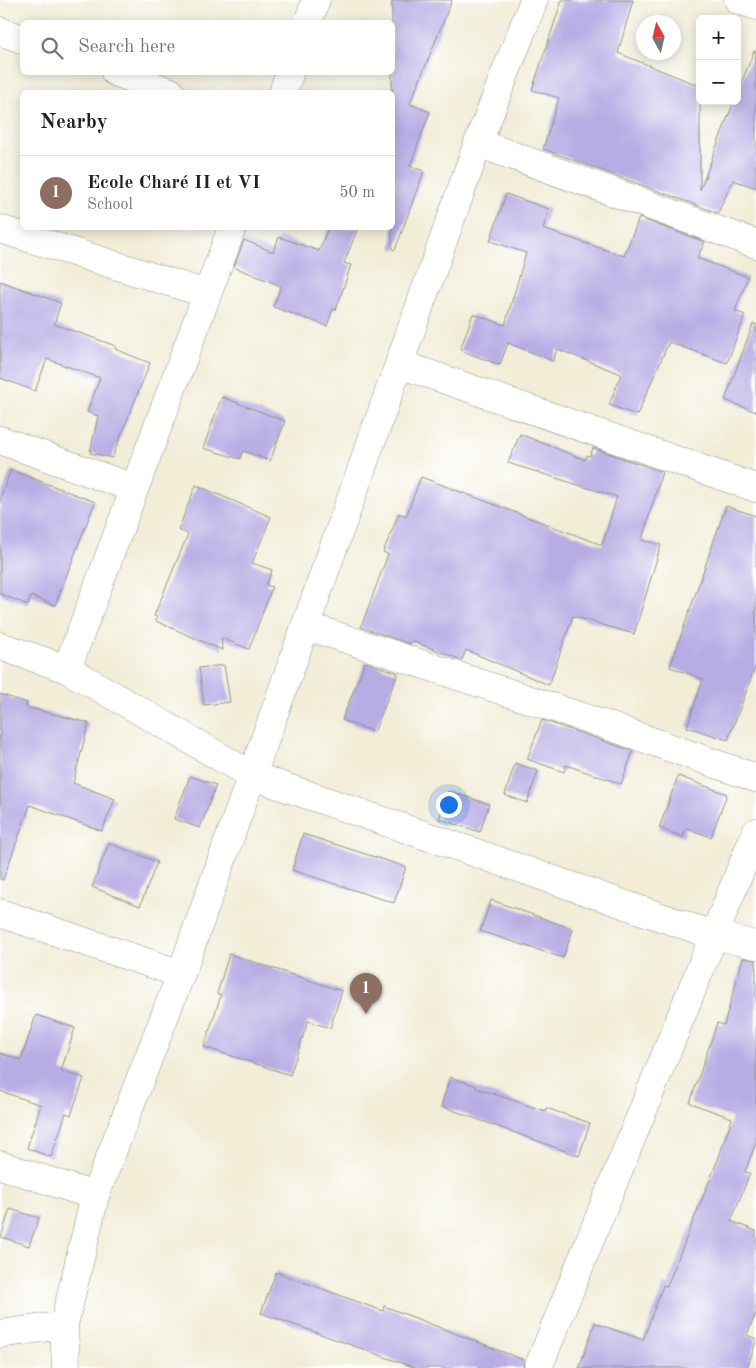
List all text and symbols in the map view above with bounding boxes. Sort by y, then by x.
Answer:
north arrow [636,15,681,60]
map controls [696,15,741,105]
button: + [696,15,741,60]
search box [20,20,395,75]
icon: search [38,34,66,62]
text: Search here [78,38,175,57]
button: − [696,60,741,105]
text: Nearby [40,112,108,133]
text: Ecole Charé II et VI [87,174,260,193]
text: 1 [51,185,61,201]
text: 50 m [339,185,375,201]
text: School [87,197,133,213]
your location [436,792,462,818]
pin: 1 [350,973,382,1014]

